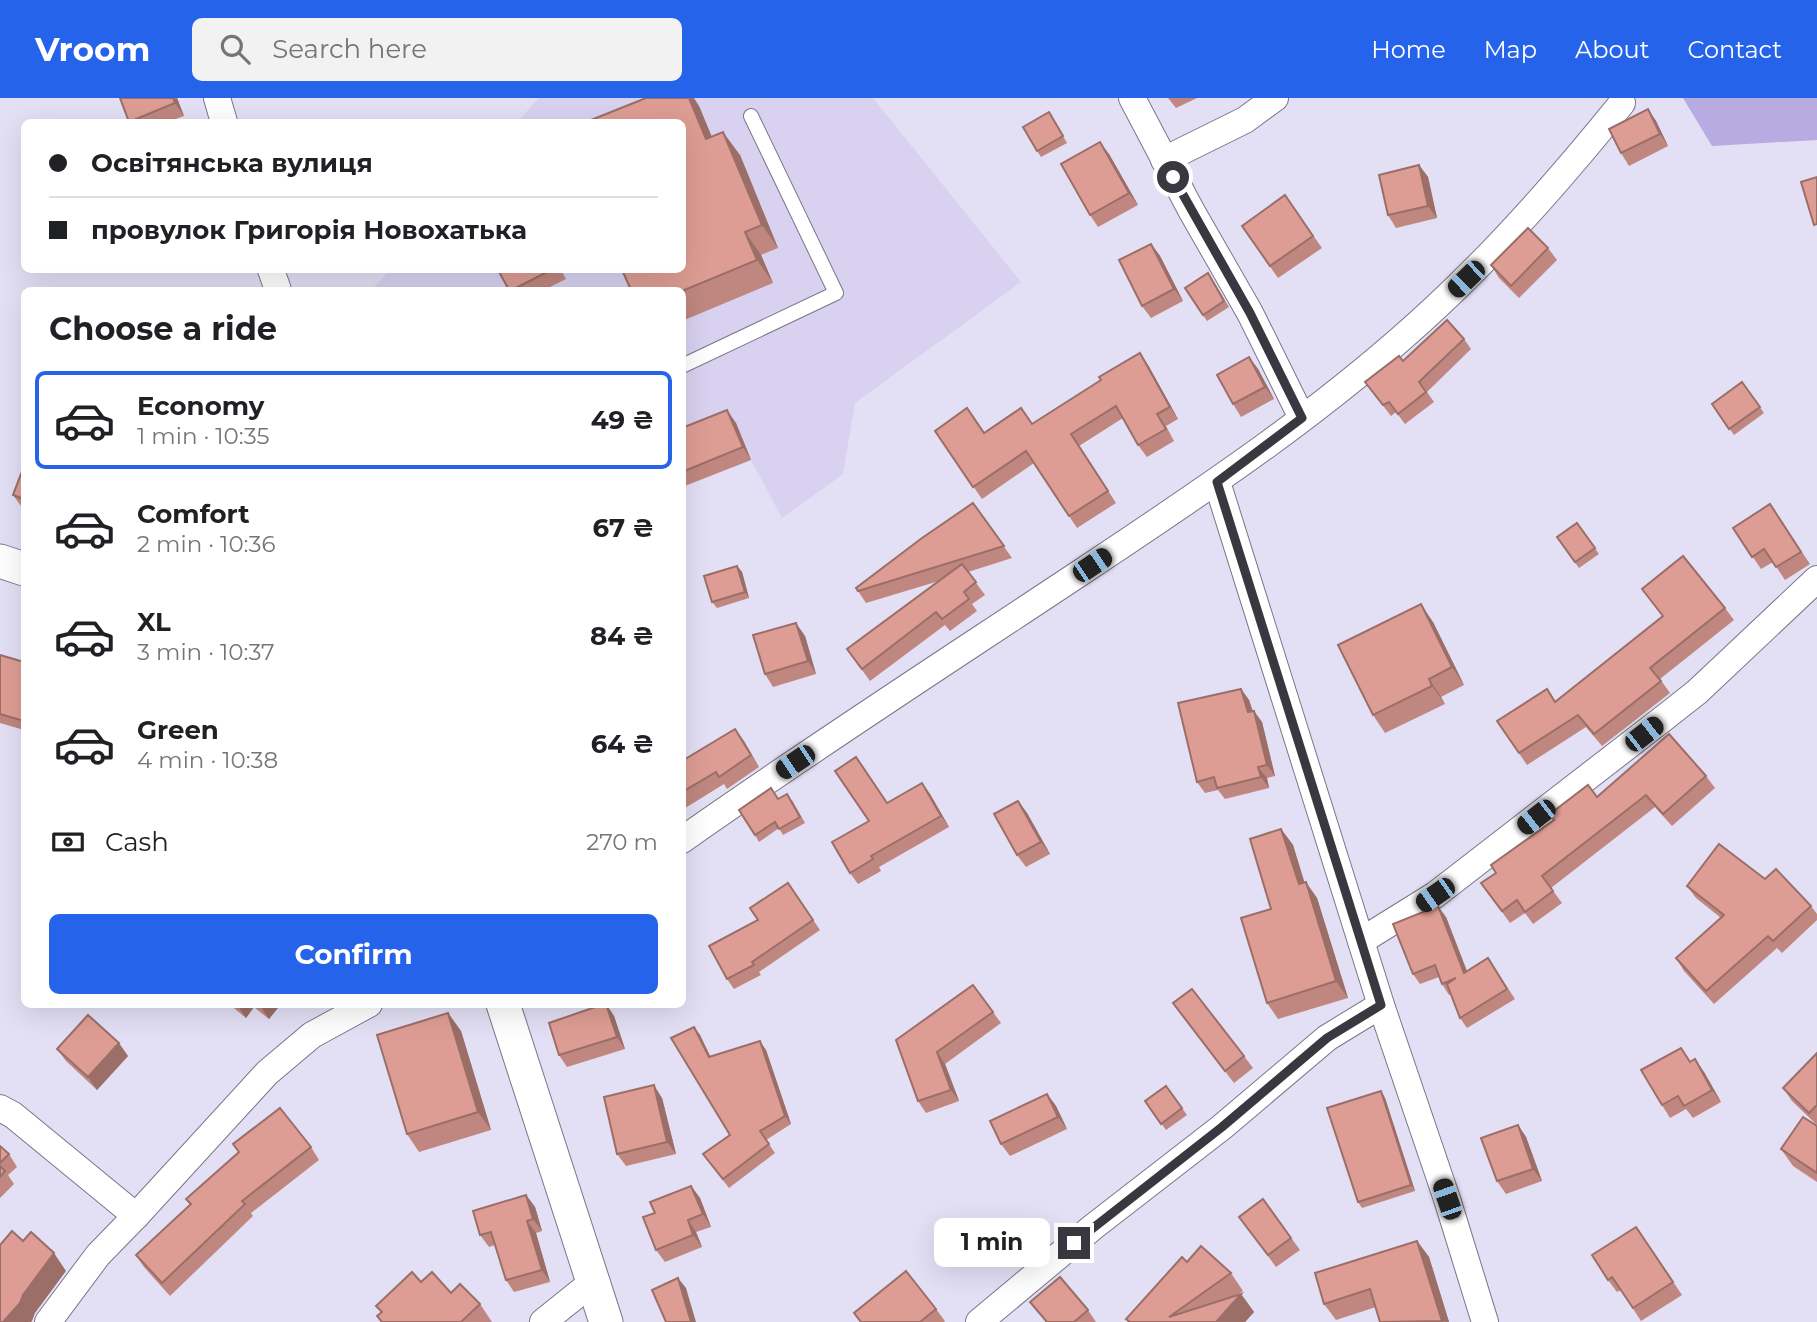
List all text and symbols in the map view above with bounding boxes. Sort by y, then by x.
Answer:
search box [192,18,682,81]
text: Vroom [35,29,150,69]
icon: search [216,30,254,68]
text: Search here [272,33,427,65]
text: Home [1371,35,1446,64]
text: Map [1484,35,1537,64]
text: About [1575,35,1649,64]
text: Contact [1687,35,1782,64]
text: Освітянська вулиця [91,147,373,179]
route start [1157,161,1189,193]
text: провулок Григорія Новохатька [91,214,527,246]
car [1444,257,1489,301]
text: Choose a ride [49,309,277,348]
icon: car [53,389,116,452]
text: Economy [137,390,264,422]
text: 49 ₴ [591,404,654,436]
text: 1 min · 10:35 [137,422,269,450]
icon: car [53,497,116,560]
text: Comfort [137,498,249,530]
text: 67 ₴ [593,512,654,544]
text: 2 min · 10:36 [137,530,275,558]
car [1069,545,1116,585]
icon: car [53,605,116,668]
text: XL [137,606,171,638]
text: 84 ₴ [590,620,654,652]
text: 3 min · 10:37 [137,638,275,666]
icon: car [53,713,116,776]
car [1621,713,1668,755]
text: Green [137,714,219,746]
text: 64 ₴ [591,728,654,760]
car [772,742,819,782]
text: 4 min · 10:38 [137,746,278,774]
car [1513,796,1560,838]
icon: cash [49,823,87,861]
text: Cash [105,826,169,858]
text: 270 m [586,828,658,856]
car [1412,874,1459,916]
button: Confirm [49,914,658,994]
car [1431,1176,1464,1222]
callout: 1 min [934,1218,1050,1268]
route end [1058,1227,1090,1259]
text: 1 min [961,1228,1023,1256]

